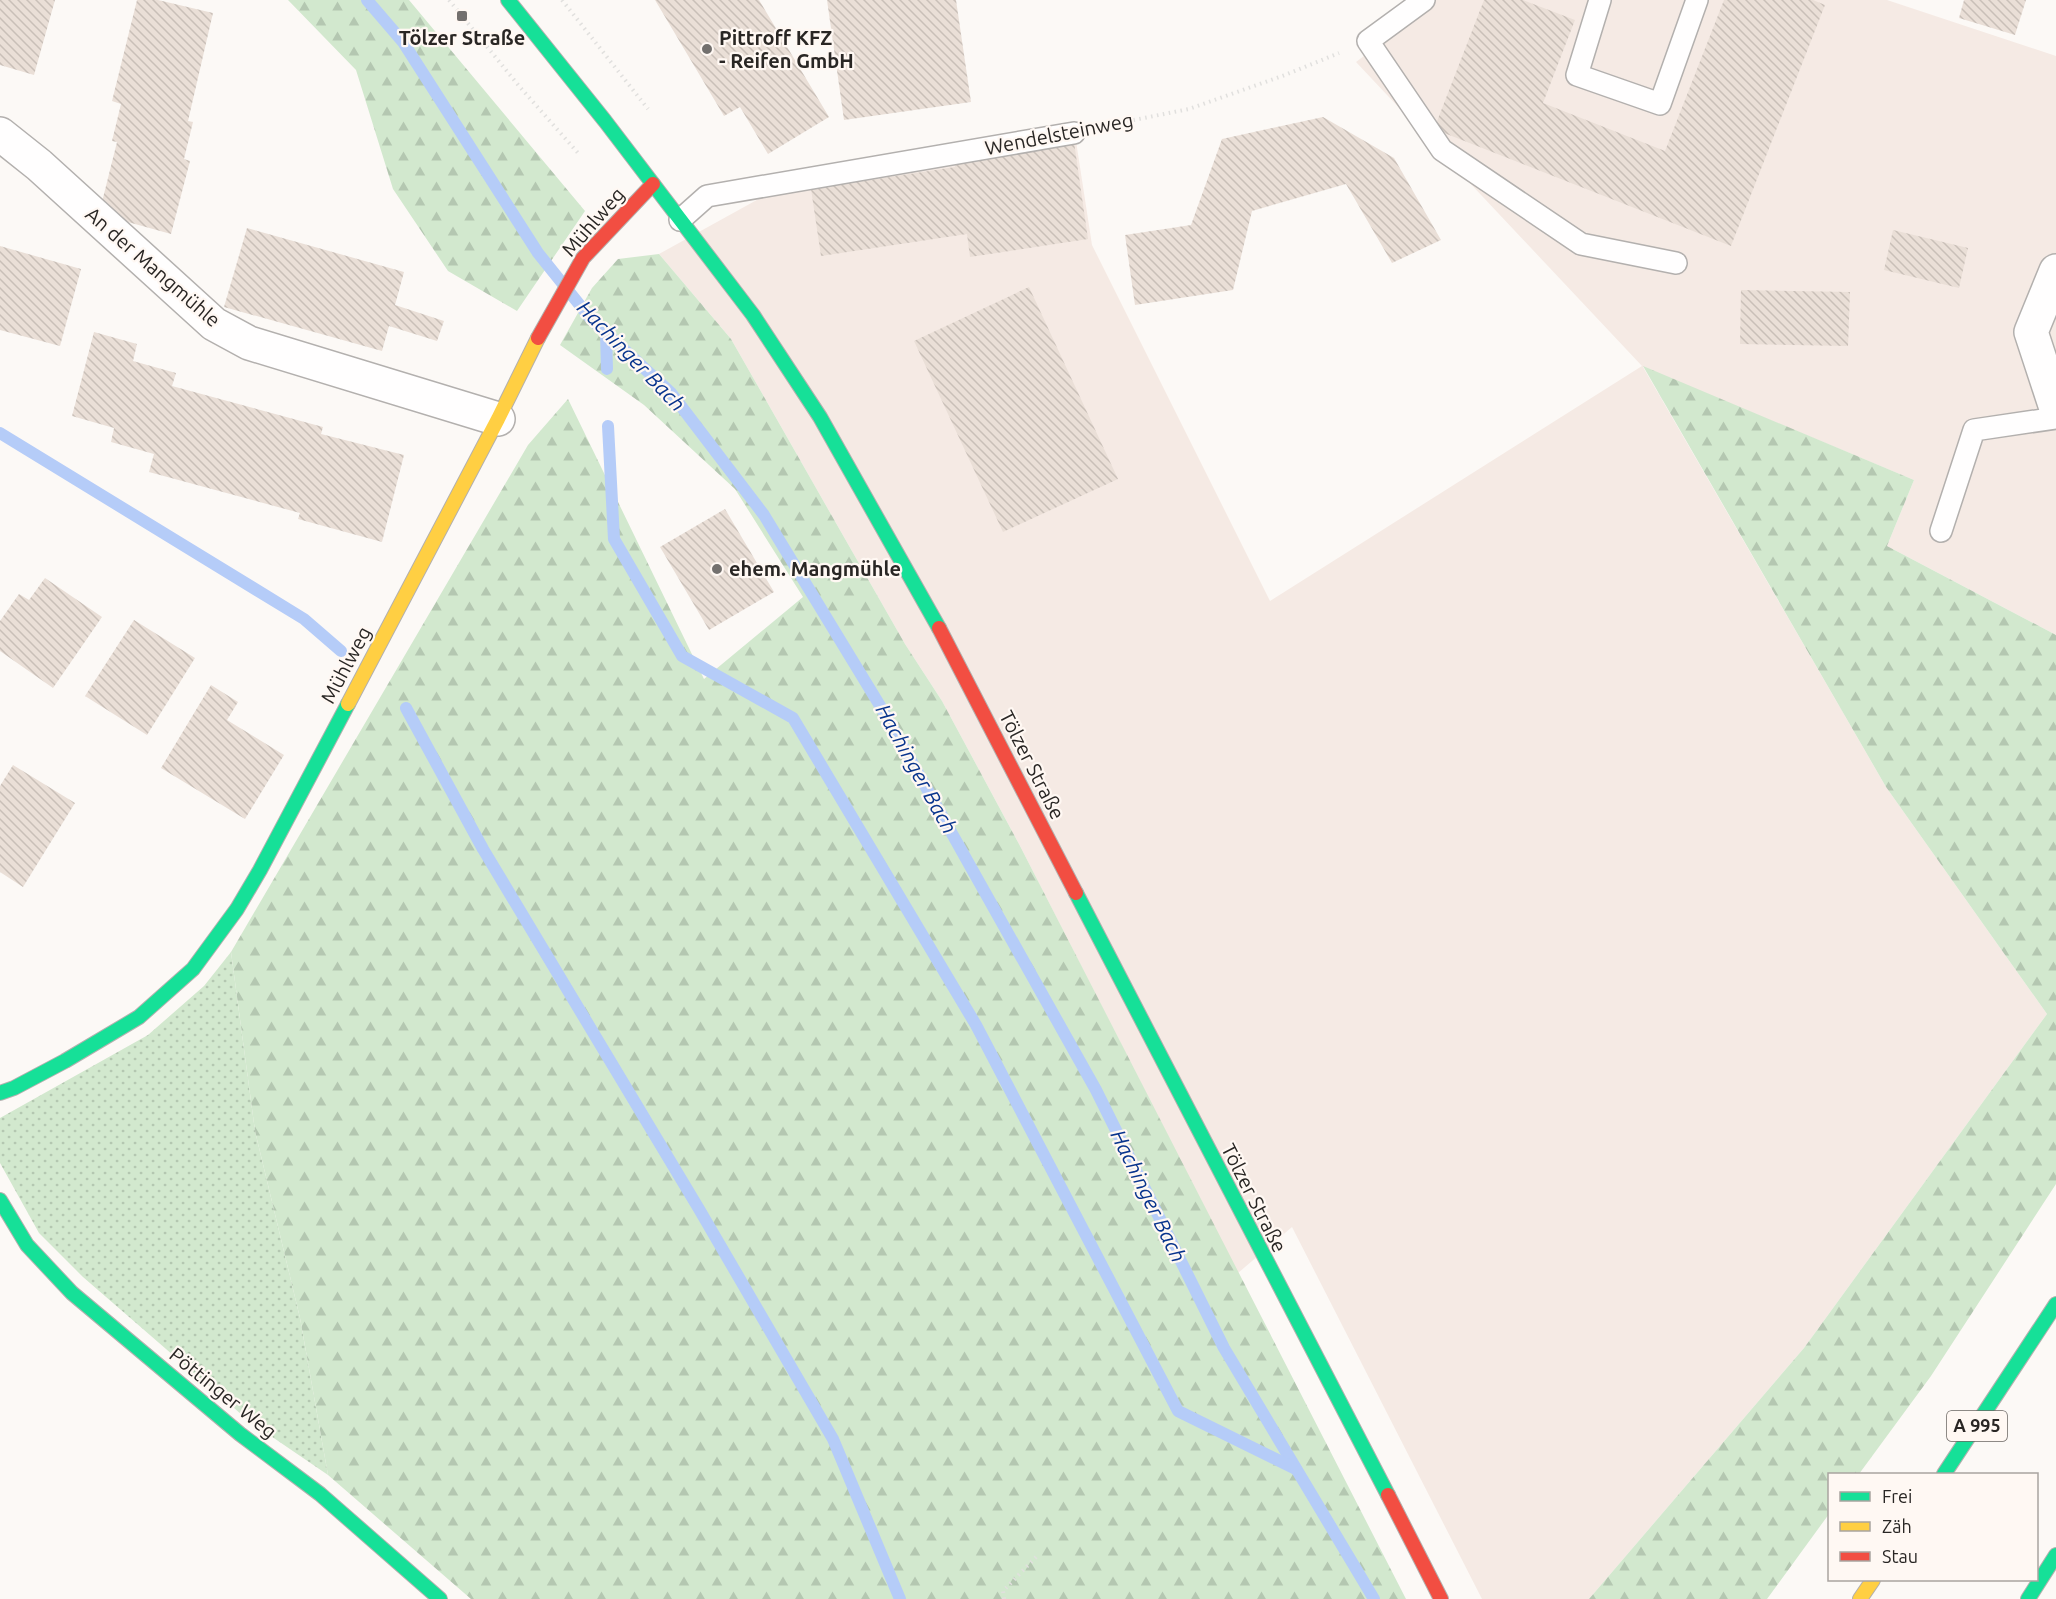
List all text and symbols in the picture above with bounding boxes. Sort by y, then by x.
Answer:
marker: Tölzer Straße [455,9,469,23]
place label: Tölzer Straße [399,26,525,49]
place label: Pittroff KFZ - Reifen GmbH [719,26,854,72]
marker: Pittroff KFZ - Reifen GmbH [700,42,714,56]
street label: Wendelsteinweg [983,108,1135,159]
street label: Mühlweg [557,183,629,261]
street label: An der Mangmühle [81,202,225,331]
water label: Hachinger Bach [573,295,690,416]
place label: ehem. Mangmühle [729,557,901,580]
marker: ehem. Mangmühle [710,562,724,576]
street label: Mühlweg [316,623,375,707]
water label: Hachinger Bach [871,700,962,837]
street label: Tölzer Straße [995,707,1070,823]
water label: Hachinger Bach [1106,1125,1191,1266]
street label: Tölzer Straße [1217,1140,1292,1256]
street label: Pöttinger Weg [165,1342,281,1443]
road number: A 995 [1947,1411,2007,1441]
legend [1828,1473,2038,1581]
text: Frei [1882,1486,1912,1506]
text: Zäh [1882,1516,1912,1536]
text: Stau [1882,1546,1918,1566]

